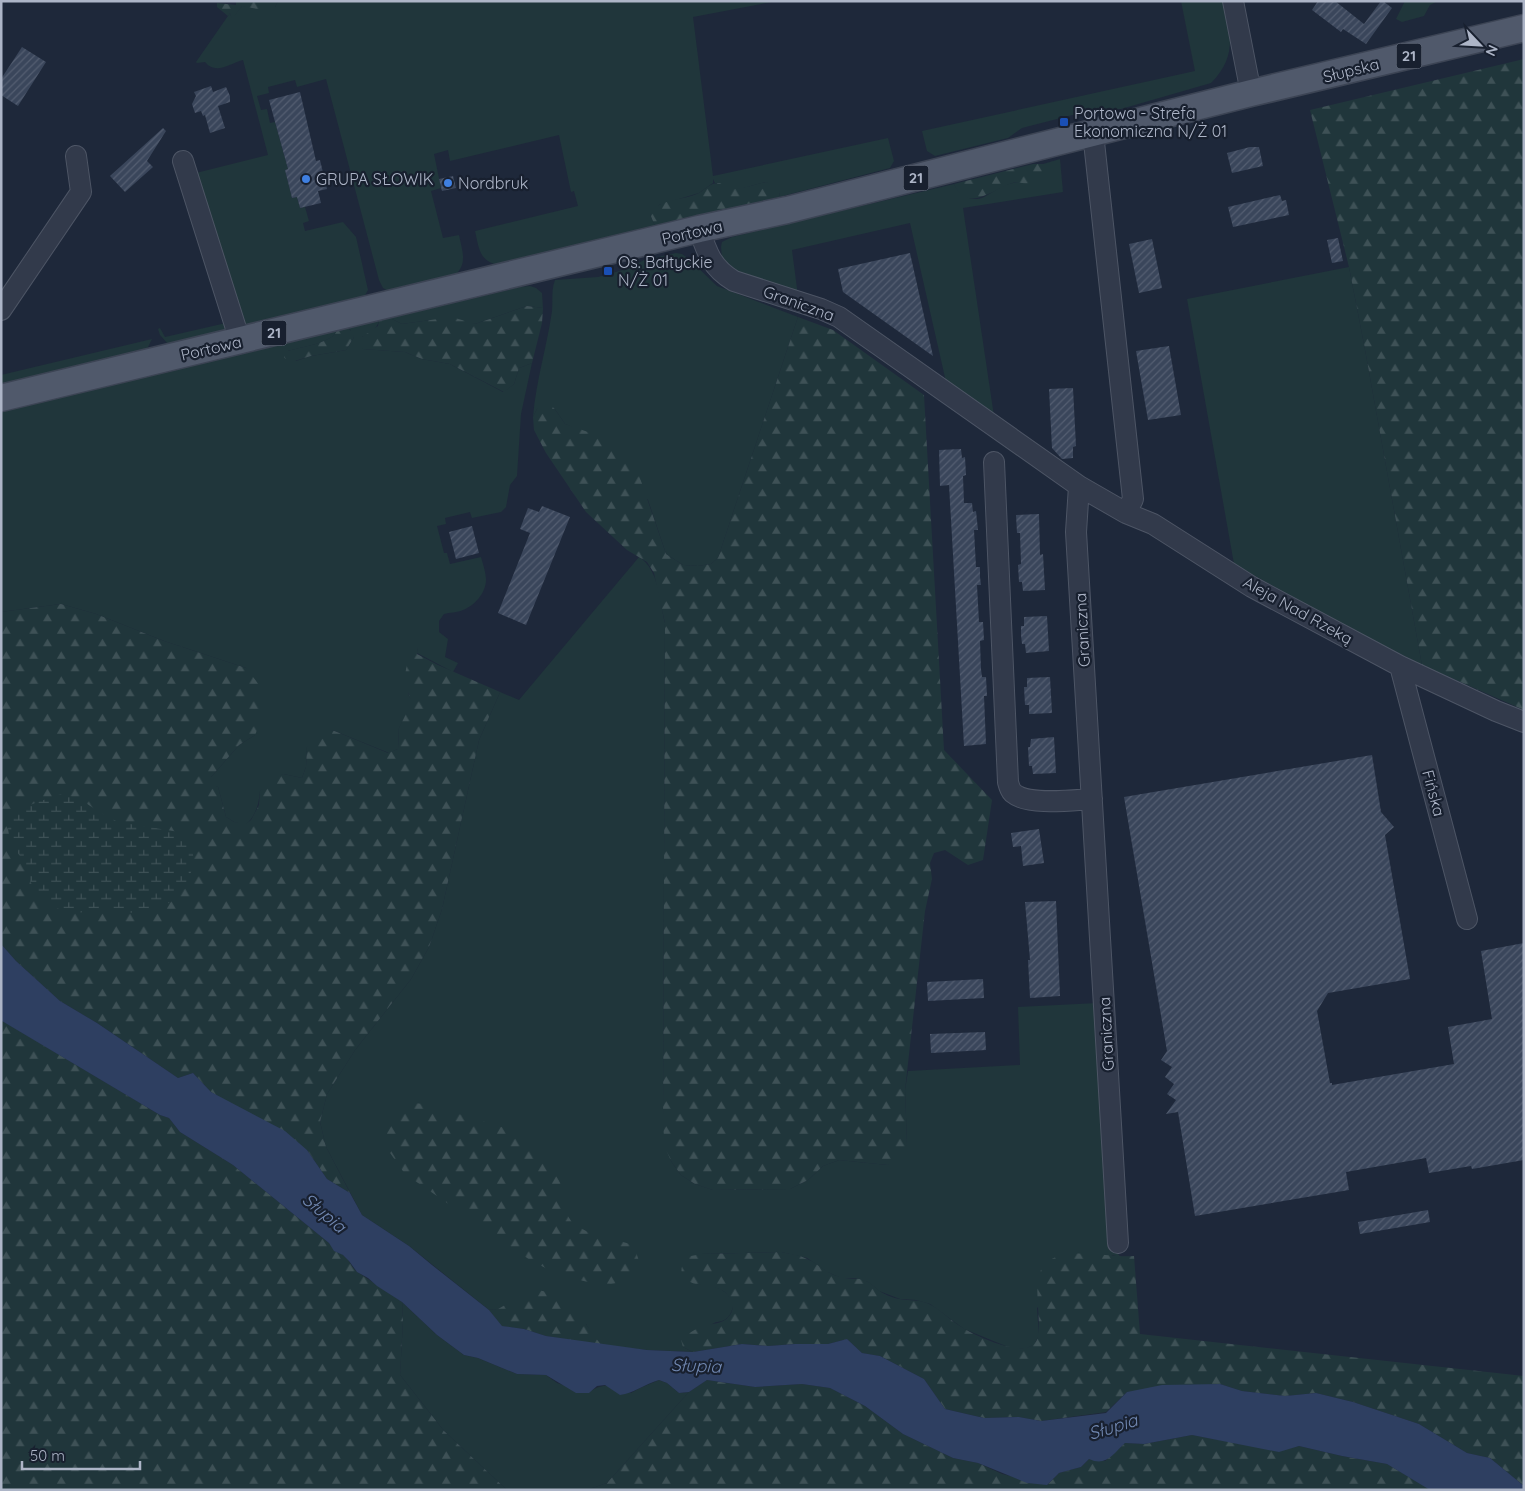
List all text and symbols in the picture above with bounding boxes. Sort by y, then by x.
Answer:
north arrow [1455,20,1505,70]
text: N [1481,42,1502,59]
road number: 21 [1396,44,1422,68]
street label: Słupska [1321,53,1381,87]
place label: Portowa - Strefa Ekonomiczna N/Ż 01 [1074,103,1227,141]
marker: Portowa - Strefa Ekonomiczna N/Ż 01 [1058,116,1070,128]
road number: 21 [904,166,928,190]
place label: GRUPA SŁOWIK [316,169,434,189]
marker: GRUPA SŁOWIK [300,173,312,185]
place label: Nordbruk [458,173,528,193]
marker: Nordbruk [442,177,454,189]
street label: Portowa [660,215,724,249]
place label: Os. Bałtyckie N/Ż 01 [618,252,713,290]
marker: Os. Bałtyckie N/Ż 01 [602,265,614,277]
street label: Graniczna [761,281,837,325]
road number: 21 [262,320,286,346]
street label: Portowa [179,331,243,365]
street label: Aleja Nad Rzeką [1240,572,1356,648]
street label: Graniczna [1070,592,1094,668]
street label: Fińska [1418,768,1450,818]
street label: Graniczna [1094,996,1118,1072]
water label: Słupia [298,1188,352,1238]
water label: Słupia [671,1353,723,1378]
water label: Słupia [1085,1408,1141,1445]
scale bar [22,1438,140,1470]
text: 50 m [30,1446,65,1465]

